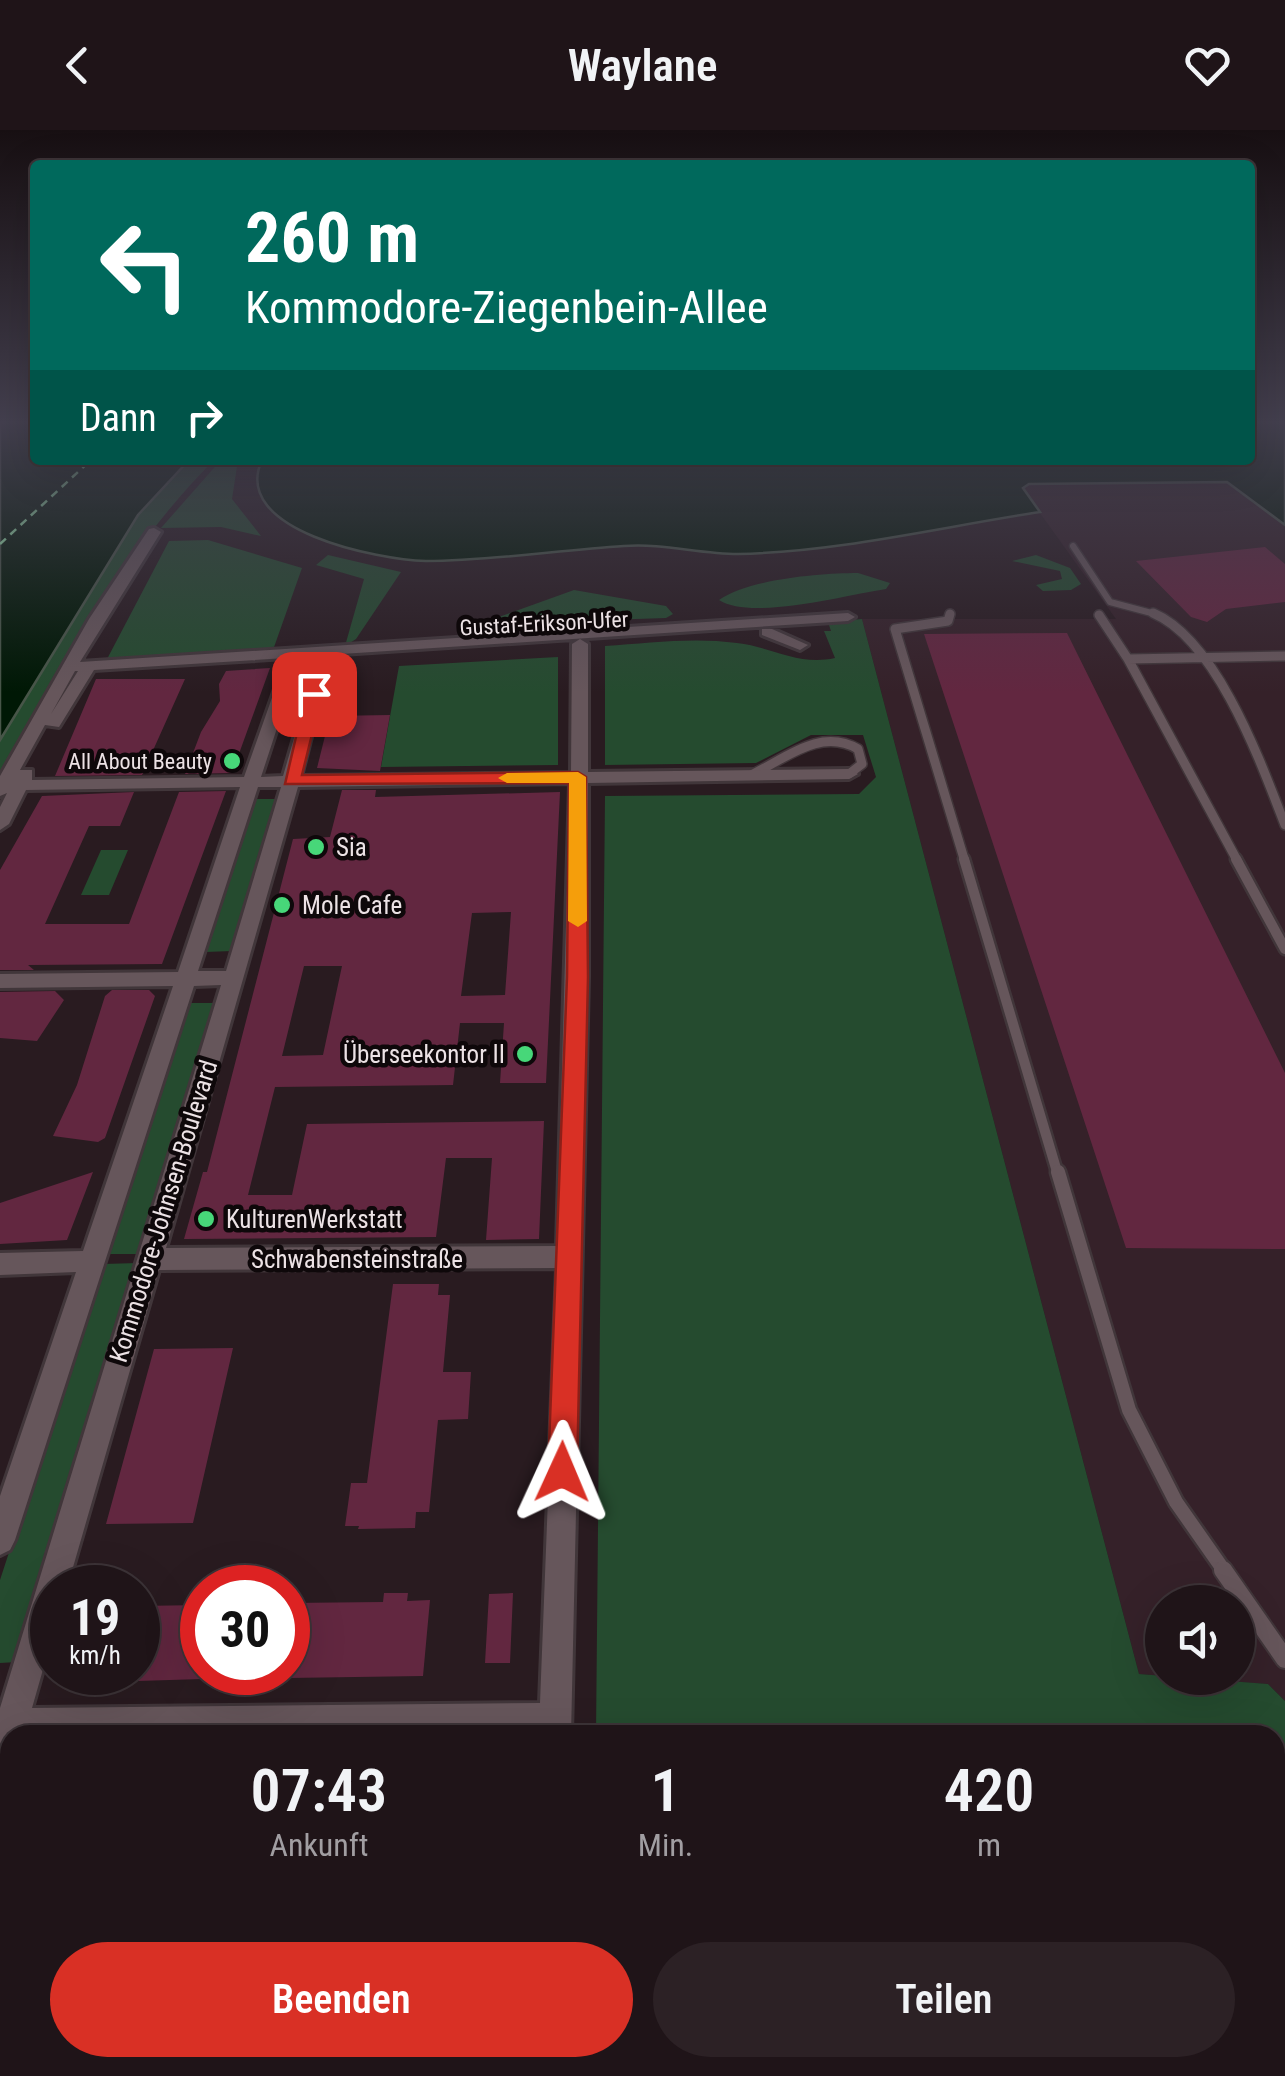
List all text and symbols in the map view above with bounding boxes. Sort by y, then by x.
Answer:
icon: back [50,38,105,93]
icon: heart [1180,38,1235,93]
text: Waylane [568,39,717,92]
text: 260 m [245,197,419,279]
icon: left [80,200,210,330]
text: Kommodore-Ziegenbein-Allee [245,281,768,334]
icon: right [177,390,232,445]
text: Dann [80,396,157,440]
street label: Gustaf-Erikson-Ufer [459,607,629,640]
pin [272,652,357,737]
icon: arrive [287,667,342,722]
place label: All About Beauty [68,749,212,774]
marker: All About Beauty [221,750,243,772]
place label: Sia [336,833,367,862]
marker: Sia [305,836,327,858]
place label: Mole Cafe [302,891,402,920]
marker: Mole Cafe [271,894,293,916]
place label: Überseekontor II [343,1040,505,1069]
marker: Überseekontor II [514,1043,536,1065]
street label: Kommodore-Johnsen-Boulevard [104,1057,223,1366]
place label: KulturenWerkstatt [226,1205,403,1234]
marker: KulturenWerkstatt [195,1208,217,1230]
street label: Schwabensteinstraße [251,1245,463,1274]
position arrow [510,1420,614,1524]
speed limit sign: 30 [180,1565,310,1695]
map controls [1145,1585,1255,1695]
button: sound [1145,1585,1255,1695]
text: 19 [70,1589,120,1647]
text: km/h [69,1641,121,1670]
text: 07:43 [251,1755,387,1826]
text: 1 [650,1755,681,1826]
text: 420 [944,1755,1034,1826]
text: Ankunft [269,1826,368,1864]
text: Min. [638,1826,693,1864]
text: m [977,1826,1001,1864]
button: Beenden [50,1942,633,2057]
button: Teilen [653,1942,1235,2057]

